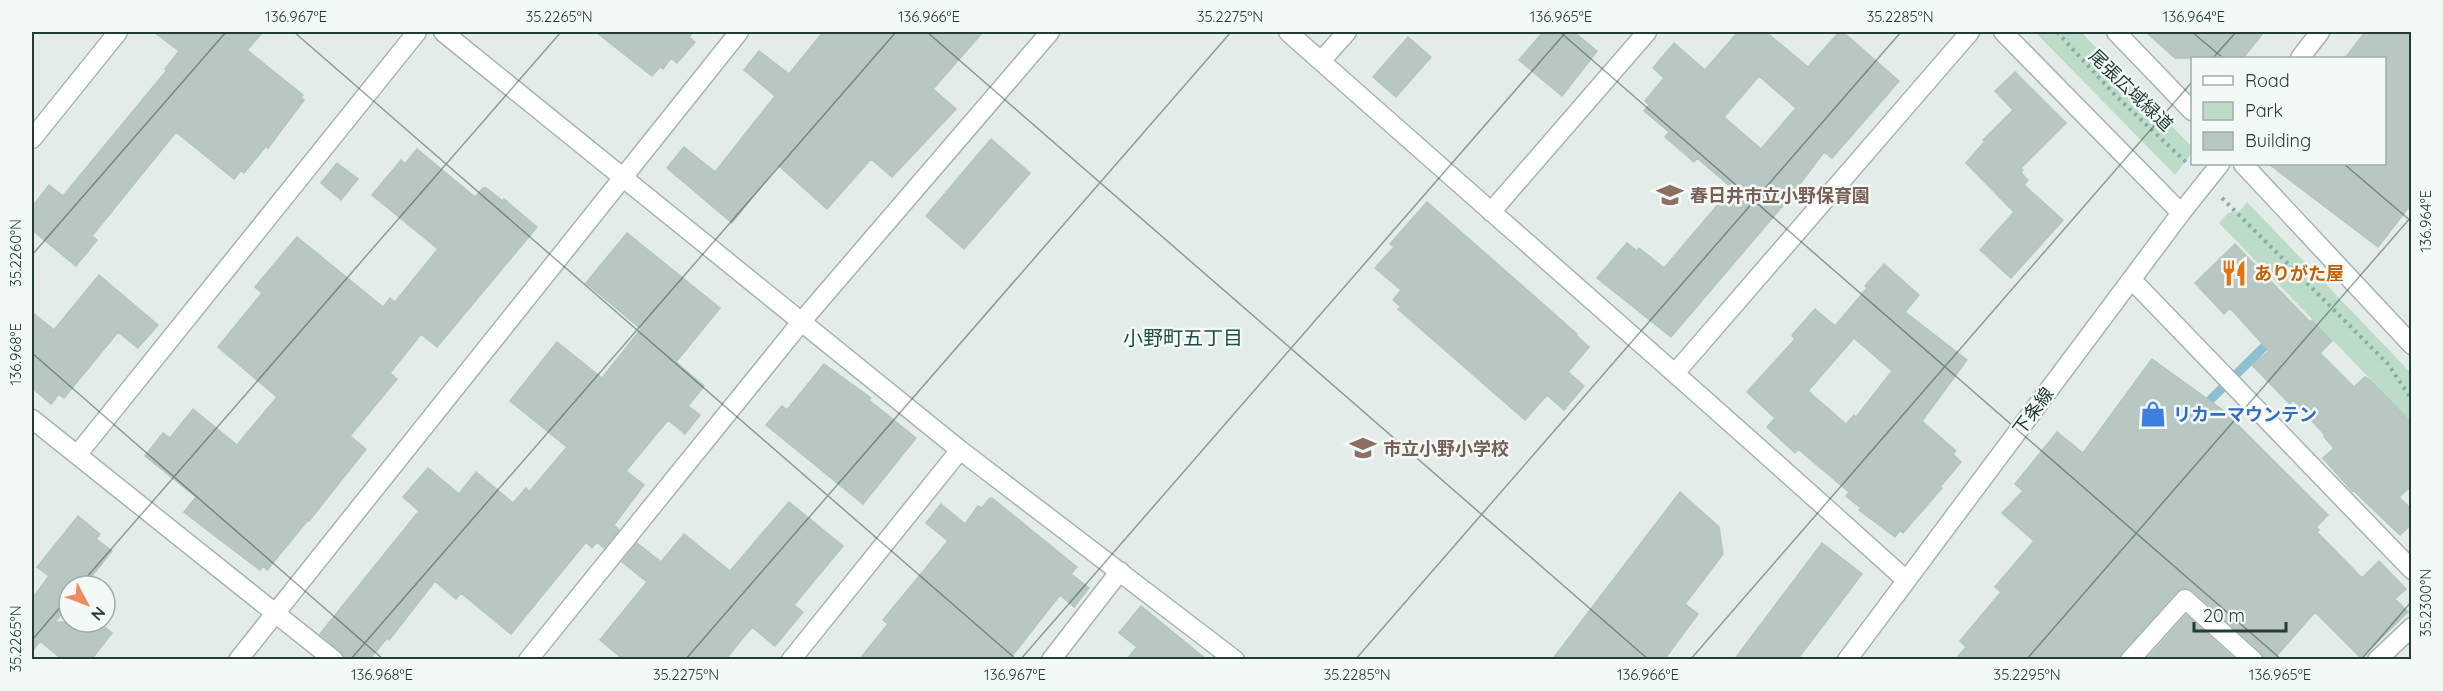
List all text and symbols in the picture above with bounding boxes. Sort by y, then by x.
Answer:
text: 136.967°E [265,7,327,26]
text: 35.2265°N [525,7,593,26]
text: 136.966°E [898,7,960,26]
text: 35.2275°N [1197,7,1263,26]
text: 136.965°E [1530,7,1592,26]
text: 35.2285°N [1866,7,1934,26]
text: 136.964°E [2163,7,2225,26]
street label: 尾張広域緑道 [2084,44,2178,136]
legend [2191,57,2386,165]
text: Road [2245,69,2290,92]
text: Park [2245,99,2283,122]
text: Building [2245,129,2311,152]
school or university icon: 春日井市立小野保育園 [1655,180,1685,210]
place label: 春日井市立小野保育園 [1690,184,1870,207]
text: 136.964°E [2416,190,2435,252]
text: 35.2260°N [6,219,25,287]
restaurant icon: ありがた屋 [2219,258,2249,288]
place label: ありがた屋 [2254,262,2344,285]
text: 136.968°E [6,323,25,385]
district label: 小野町五丁目 [1123,325,1243,350]
street label: 下条線 [2008,383,2058,439]
shop icon: リカーマウンテン [2138,399,2168,429]
place label: リカーマウンテン [2173,403,2317,426]
school or university icon: 市立小野小学校 [1348,433,1378,463]
place label: 市立小野小学校 [1383,437,1509,460]
text: 35.2300°N [2416,569,2435,637]
north arrow [57,574,117,634]
scale bar [2194,595,2286,633]
text: N [87,603,110,625]
text: 20 m [2203,604,2245,627]
text: 35.2265°N [6,605,25,673]
text: 136.968°E [351,665,413,684]
text: 35.2275°N [653,665,719,684]
text: 136.967°E [984,665,1046,684]
text: 35.2285°N [1323,665,1391,684]
text: 136.966°E [1617,665,1679,684]
text: 35.2295°N [1993,665,2061,684]
text: 136.965°E [2249,665,2311,684]

